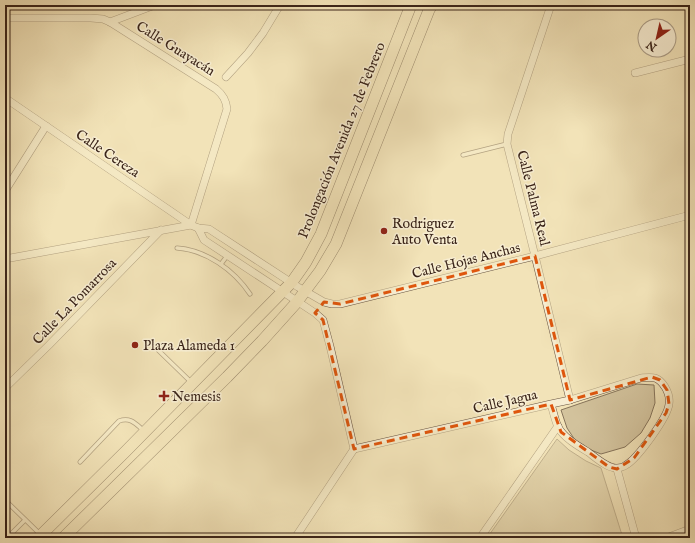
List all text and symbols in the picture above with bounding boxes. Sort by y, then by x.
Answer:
street label: Calle Guayacán [133,17,219,81]
north arrow [637,18,677,58]
text: N [644,37,661,54]
street label: Prolongación Avenida 27 de Febrero [294,39,390,241]
street label: Calle Cereza [72,126,144,182]
street label: Calle Palma Real [512,149,554,248]
place label: Rodriguez Auto Venta [391,215,458,249]
marker: Rodriguez Auto Venta [379,226,389,236]
street label: Calle Hojas Anchas [410,239,522,283]
street label: Calle La Pomarrosa [29,254,121,349]
place label: Plaza Alameda 1 [143,337,235,355]
marker: Plaza Alameda 1 [130,340,140,350]
street label: Calle Jagua [471,386,540,418]
place label: Nemesis [172,388,221,406]
marker: Nemesis [159,391,169,401]

